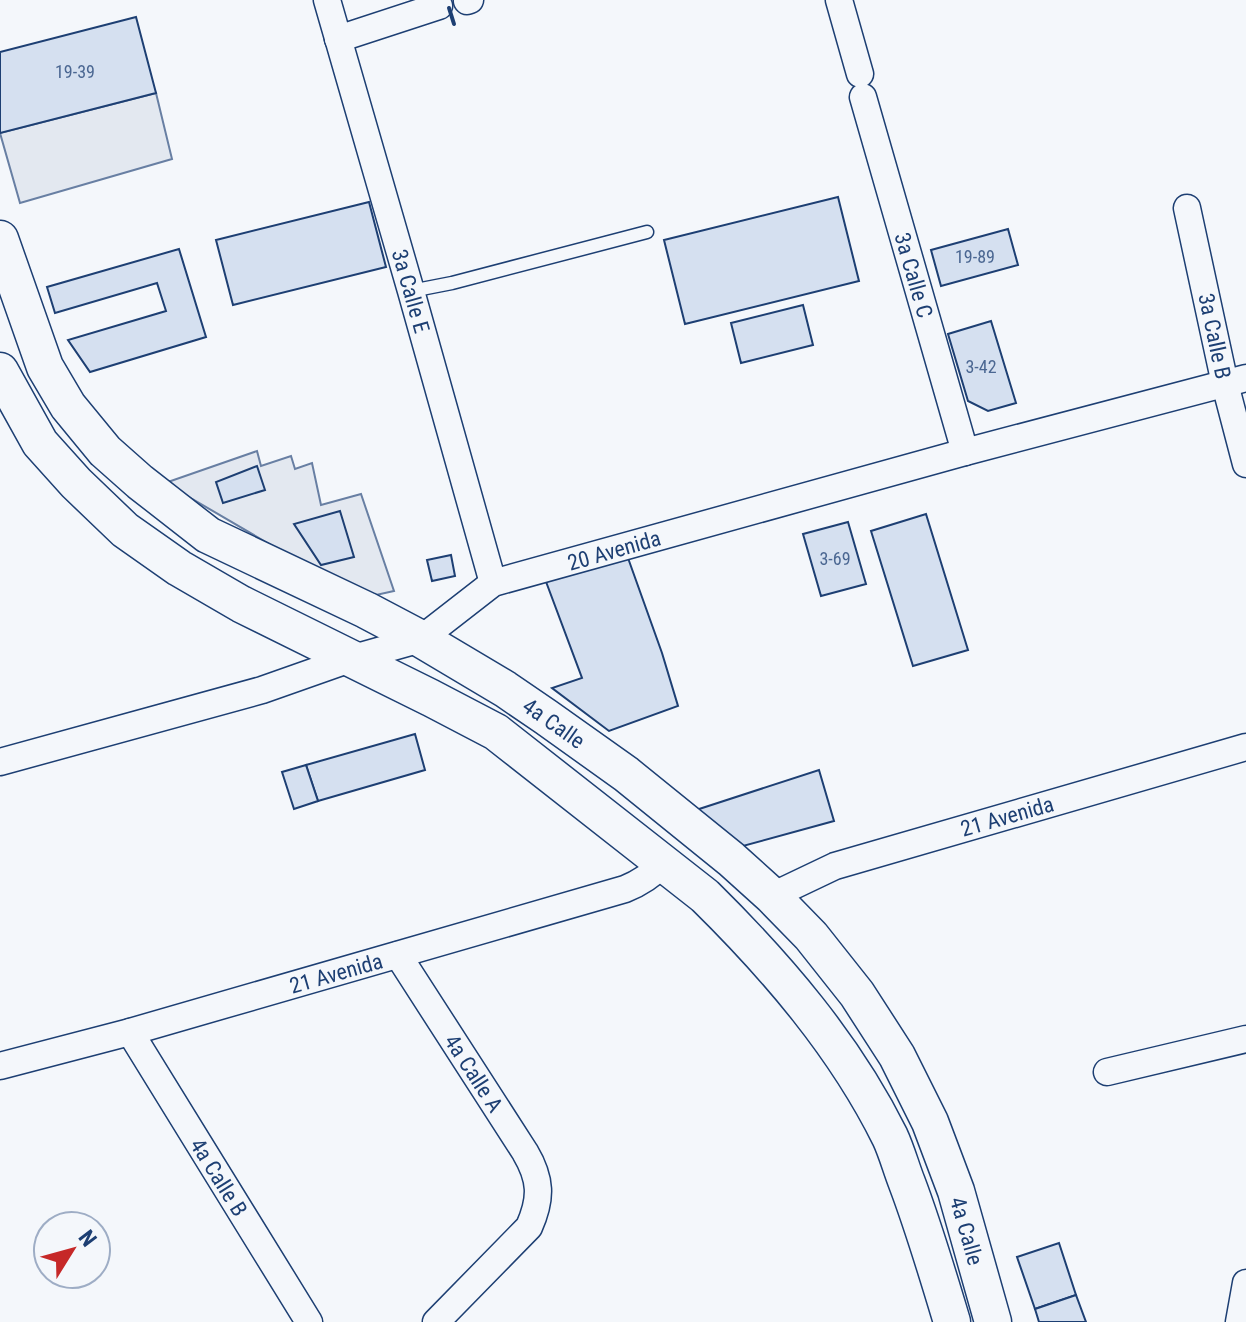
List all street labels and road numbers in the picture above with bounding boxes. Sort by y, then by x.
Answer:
street label: 3a Calle C [889,230,938,321]
street label: 3a Calle E [387,246,434,336]
street label: 3a Calle B [1193,291,1236,381]
street label: 20 Avenida [565,525,664,576]
street label: 4a Calle [518,693,590,754]
street label: 21 Avenida [958,791,1057,842]
street label: 21 Avenida [287,948,386,999]
street label: 4a Calle A [439,1030,508,1117]
street label: 4a Calle B [185,1134,252,1221]
street label: 4a Calle [945,1194,988,1268]

